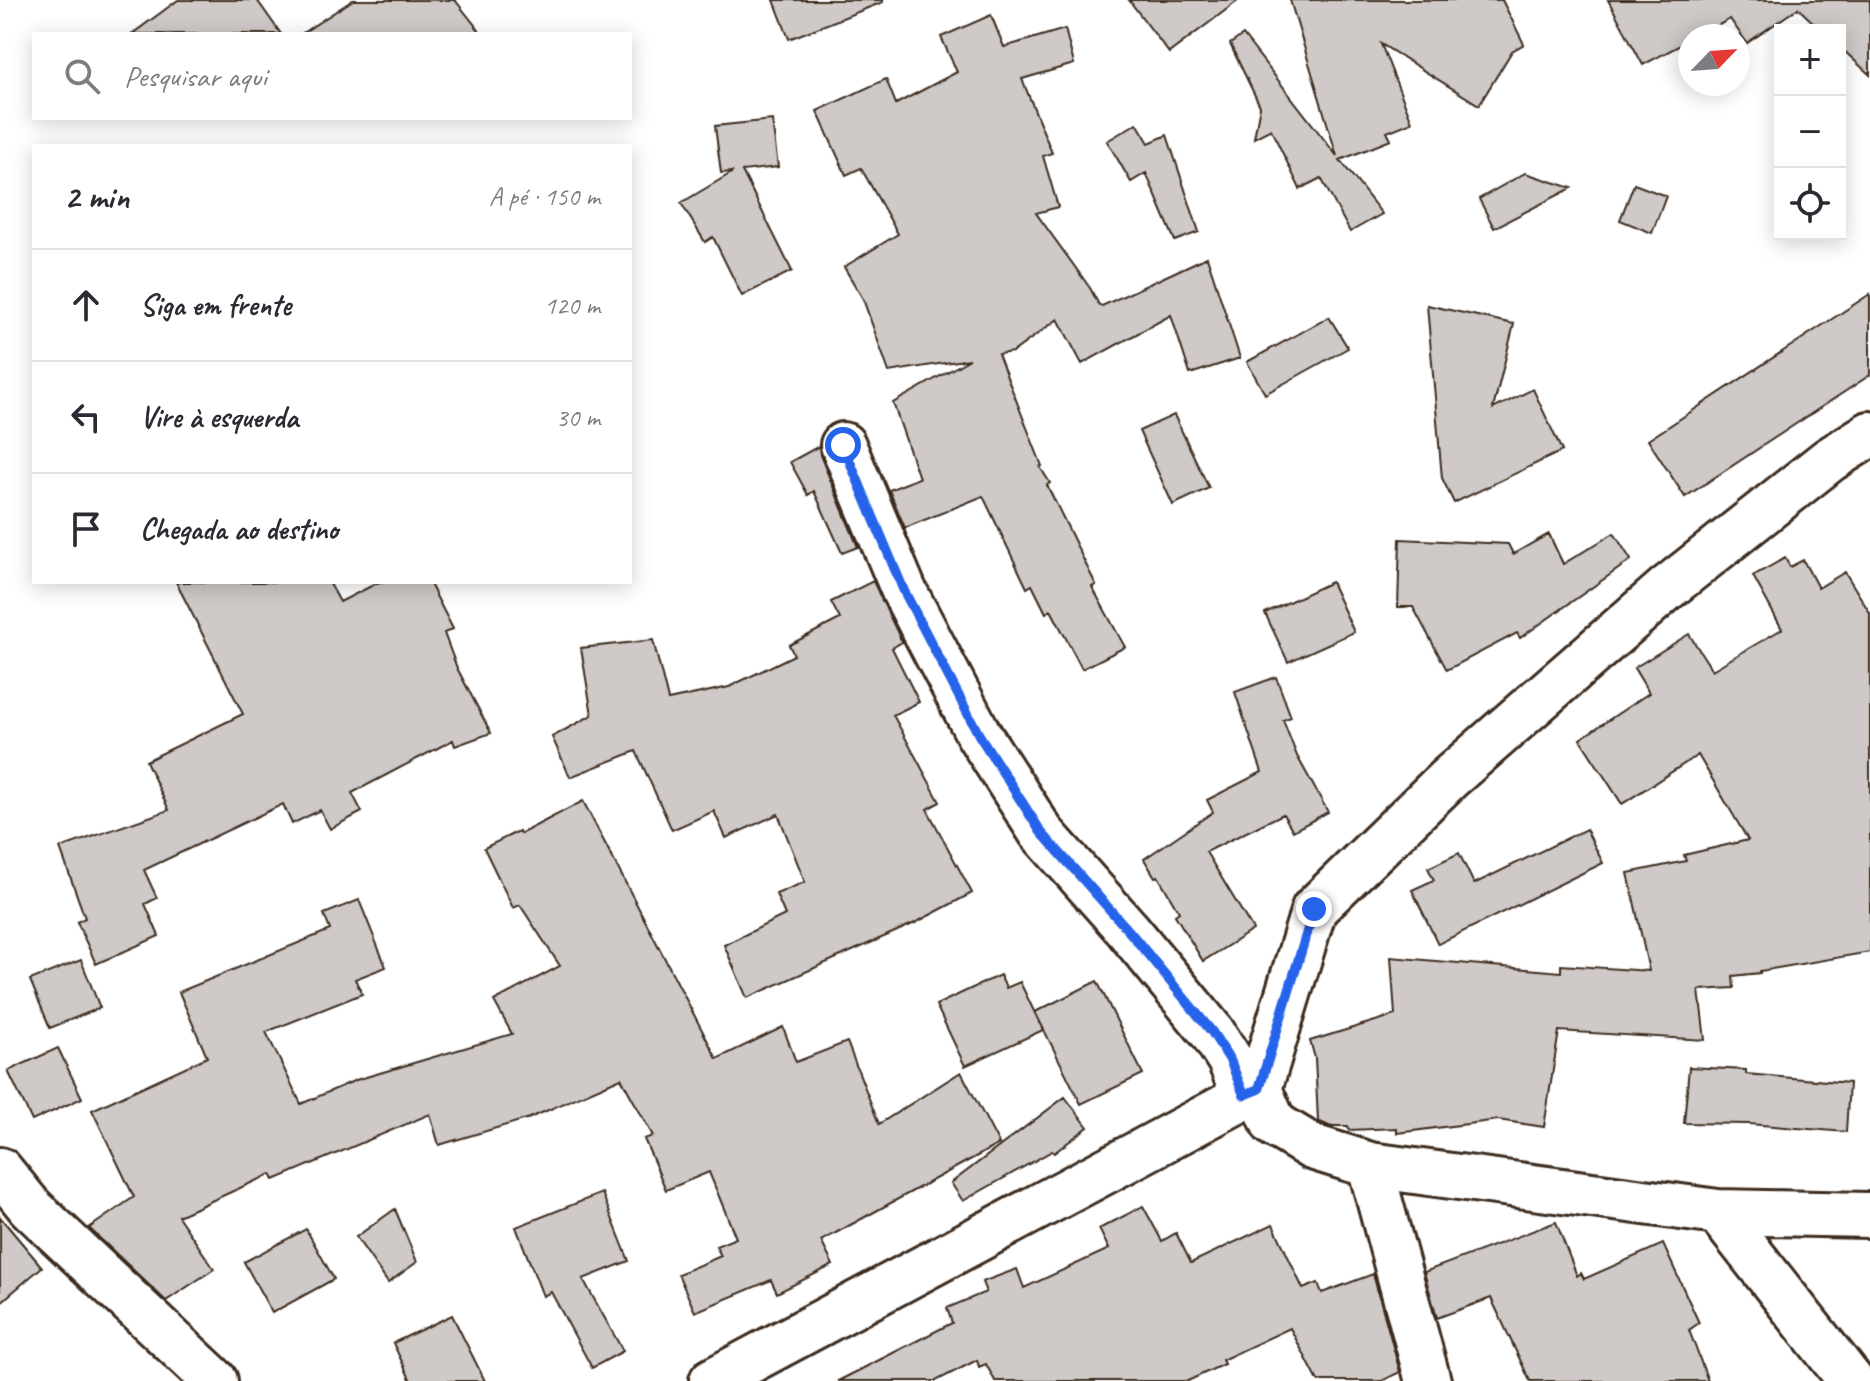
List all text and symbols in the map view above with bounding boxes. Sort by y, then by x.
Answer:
north arrow [1678,24,1750,96]
map controls [1774,24,1846,240]
button: + [1774,24,1846,96]
search box [32,32,632,120]
icon: search [60,54,104,98]
text: Pesquisar aqui [124,57,267,95]
button: − [1774,96,1846,168]
button: locate [1774,168,1846,240]
text: 2 min [64,175,129,218]
text: A pé · 150 m [489,180,600,213]
icon: ahead [64,283,108,327]
text: Siga em frente [140,286,291,324]
text: 120 m [544,289,600,322]
icon: left [64,395,108,439]
text: Vire à esquerda [140,398,298,436]
text: 30 m [556,401,600,434]
route start [825,427,861,463]
icon: arrive [64,507,108,551]
text: Chegada ao destino [140,510,338,548]
route end [1296,891,1332,927]

